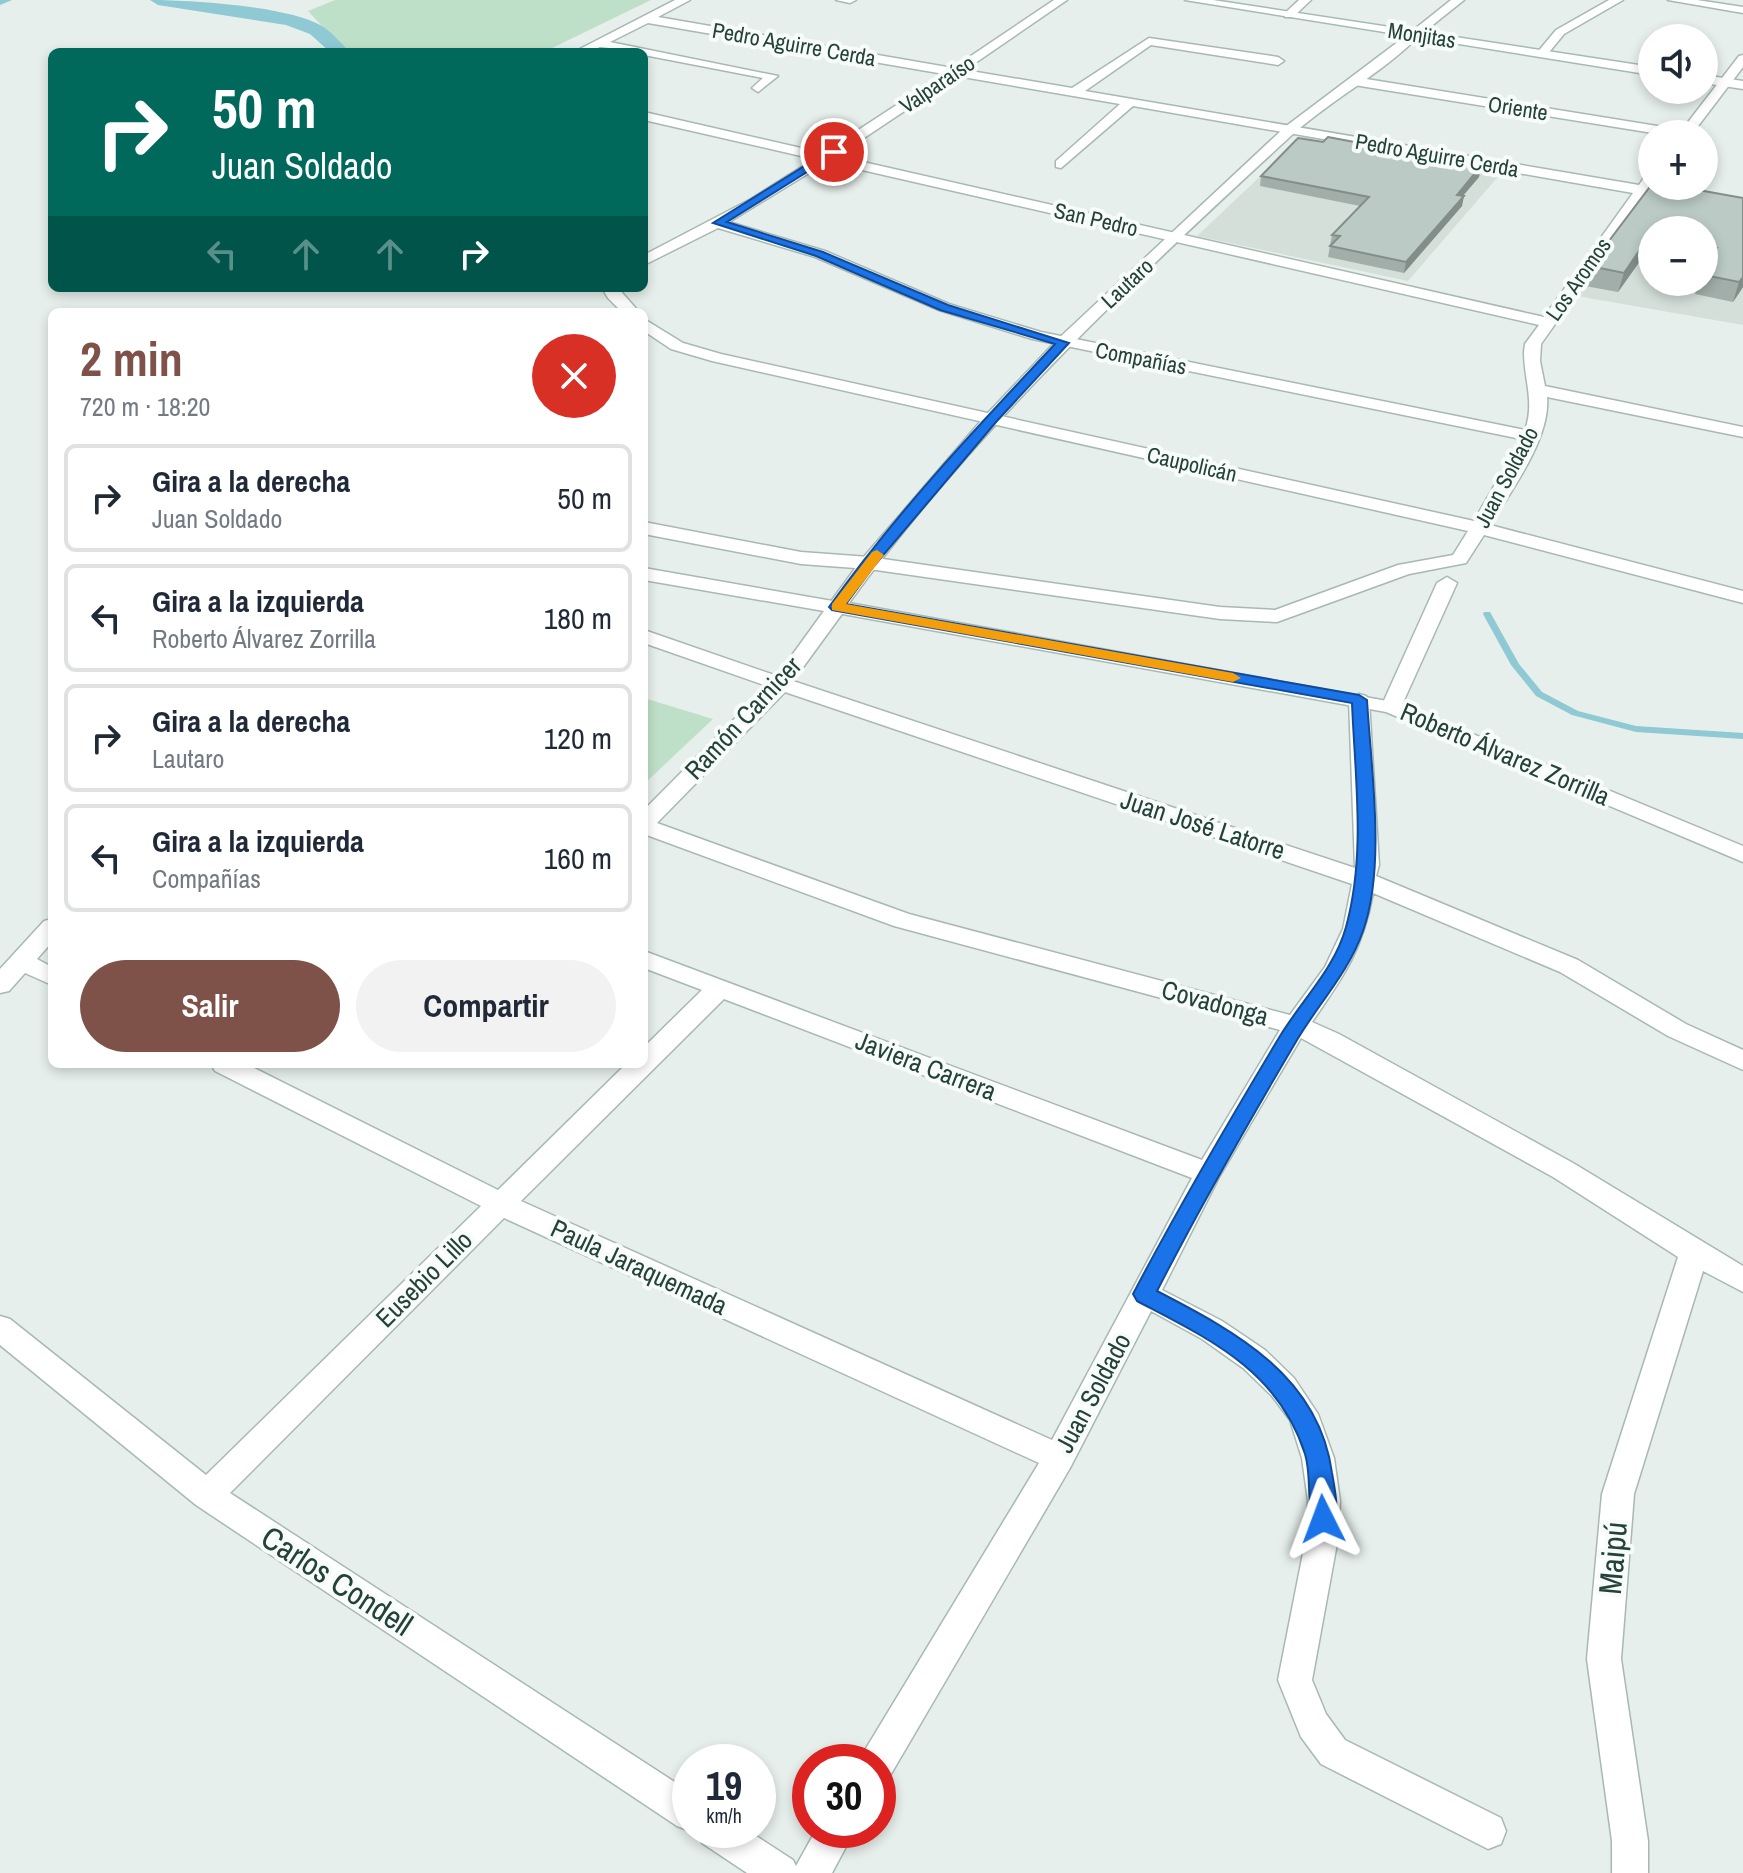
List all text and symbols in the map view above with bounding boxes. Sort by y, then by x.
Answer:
street label: Pedro Aguirre Cerda [710,15,878,73]
street label: Monjitas [1386,15,1458,55]
map controls [1638,24,1718,296]
button: sound [1638,24,1718,104]
street label: Valparaíso [893,48,981,120]
text: 50 m [212,70,317,145]
icon: right [80,80,184,184]
street label: Oriente [1486,88,1550,128]
pin [800,118,868,186]
button: + [1638,120,1718,200]
street label: Pedro Aguirre Cerda [1353,126,1521,184]
icon: arrive [812,130,856,174]
text: Juan Soldado [212,142,393,190]
street label: San Pedro [1051,195,1141,243]
button: − [1638,216,1718,296]
street label: Los Aromos [1538,231,1618,327]
icon: left [200,232,244,276]
icon: ahead [284,232,328,276]
icon: ahead [368,232,412,276]
icon: right [452,232,496,276]
street label: Lautaro [1094,251,1160,315]
text: 2 min [80,326,183,391]
button: close [532,334,616,418]
street label: Compañías [1093,334,1189,382]
text: 720 m · 18:20 [80,389,210,424]
street label: Juan Soldado [1467,421,1545,533]
street label: Caupolicán [1144,439,1240,489]
text: Gira a la derecha [152,461,350,501]
icon: right [84,476,128,520]
text: 50 m [557,478,612,518]
text: Juan Soldado [152,501,282,536]
text: Gira a la izquierda [152,581,364,621]
icon: left [84,596,128,640]
text: 180 m [544,598,612,638]
text: Roberto Álvarez Zorrilla [152,621,376,656]
street label: Ramón Carnicer [677,649,809,787]
street label: Roberto Álvarez Zorrilla [1395,694,1615,813]
text: Gira a la derecha [152,701,350,741]
icon: right [84,716,128,760]
text: 120 m [544,718,612,758]
text: Lautaro [152,741,224,776]
street label: Juan José Latorre [1117,782,1290,868]
text: Gira a la izquierda [152,821,364,861]
icon: left [84,836,128,880]
text: 160 m [544,838,612,878]
text: Compañías [152,861,261,896]
button: Salir [80,960,340,1052]
button: Compartir [356,960,616,1052]
street label: Covadonga [1158,972,1272,1034]
street label: Javiera Carrera [851,1023,1002,1108]
street label: Paula Jaraquemada [545,1210,733,1323]
street label: Eusebio Lillo [368,1223,480,1335]
street label: Juan Soldado [1046,1327,1139,1459]
position arrow [1281,1477,1365,1561]
street label: Carlos Condell [253,1516,421,1645]
street label: Maipú [1588,1520,1637,1596]
speed limit sign: 30 [792,1744,896,1848]
text: 19 [706,1759,742,1812]
text: km/h [706,1802,742,1829]

